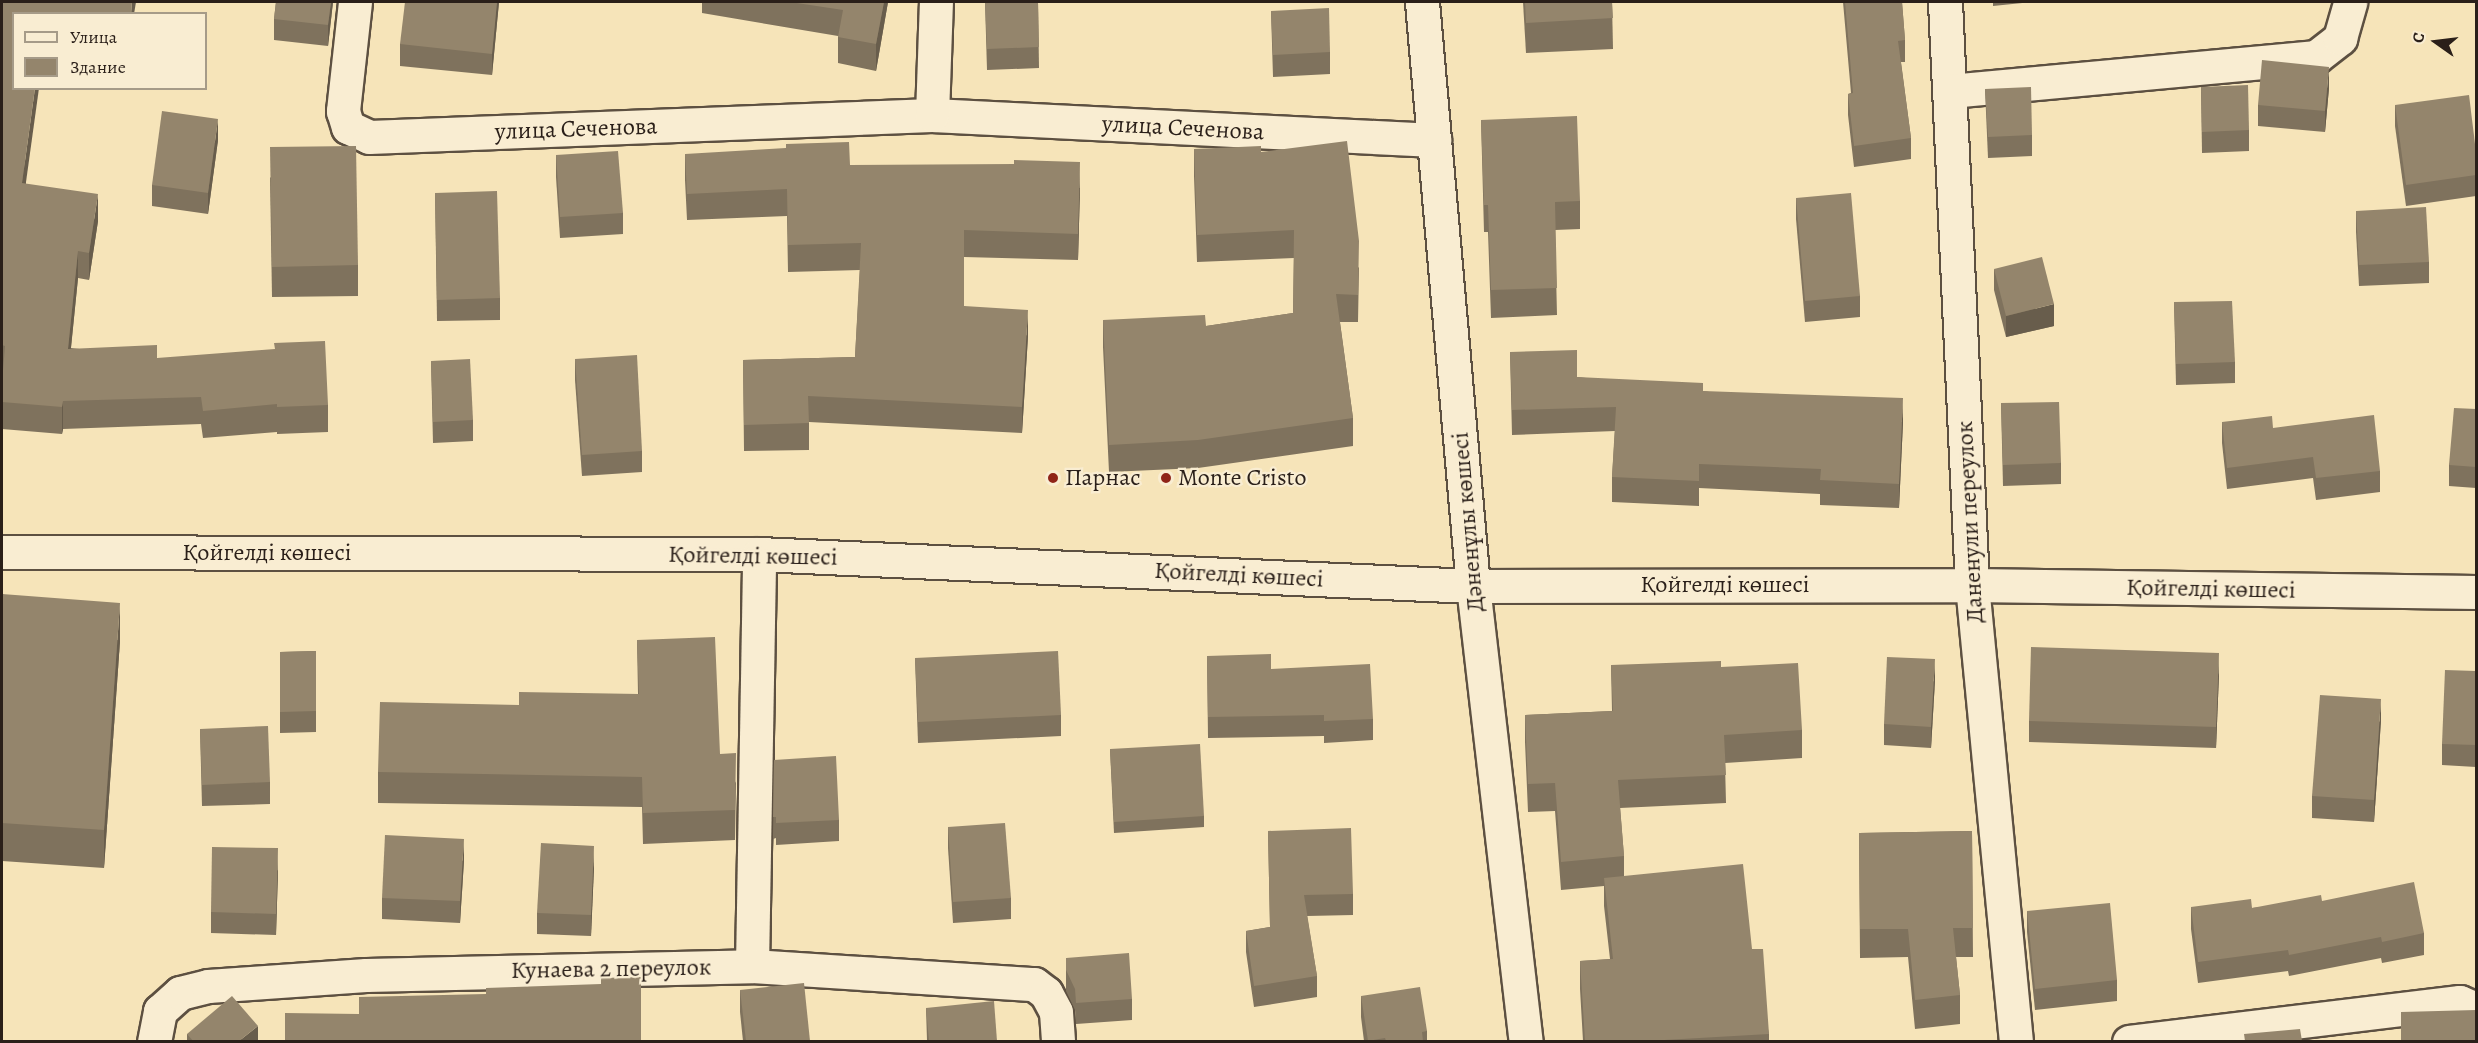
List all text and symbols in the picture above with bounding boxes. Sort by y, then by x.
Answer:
legend [12,12,207,90]
north arrow [2406,12,2466,72]
text: Улица [70,25,117,49]
text: С [2407,30,2430,45]
text: Здание [70,55,126,79]
street label: улица Сеченова [1101,109,1265,147]
street label: улица Сеченова [494,112,658,146]
street label: Даненули переулок [1950,420,1990,624]
street label: Дәненұлы көшесі [1446,431,1490,613]
place label: Парнас [1065,464,1141,492]
place label: Monte Cristo [1178,464,1306,492]
marker: Парнас [1046,471,1060,485]
marker: Monte Cristo [1159,471,1173,485]
street label: Қойгелді көшесі [182,539,352,567]
street label: Қойгелді көшесі [668,540,838,572]
street label: Қойгелді көшесі [1154,556,1324,594]
street label: Қойгелді көшесі [1640,571,1810,599]
street label: Қойгелді көшесі [2126,573,2296,605]
street label: Кунаева 2 переулок [511,953,711,985]

